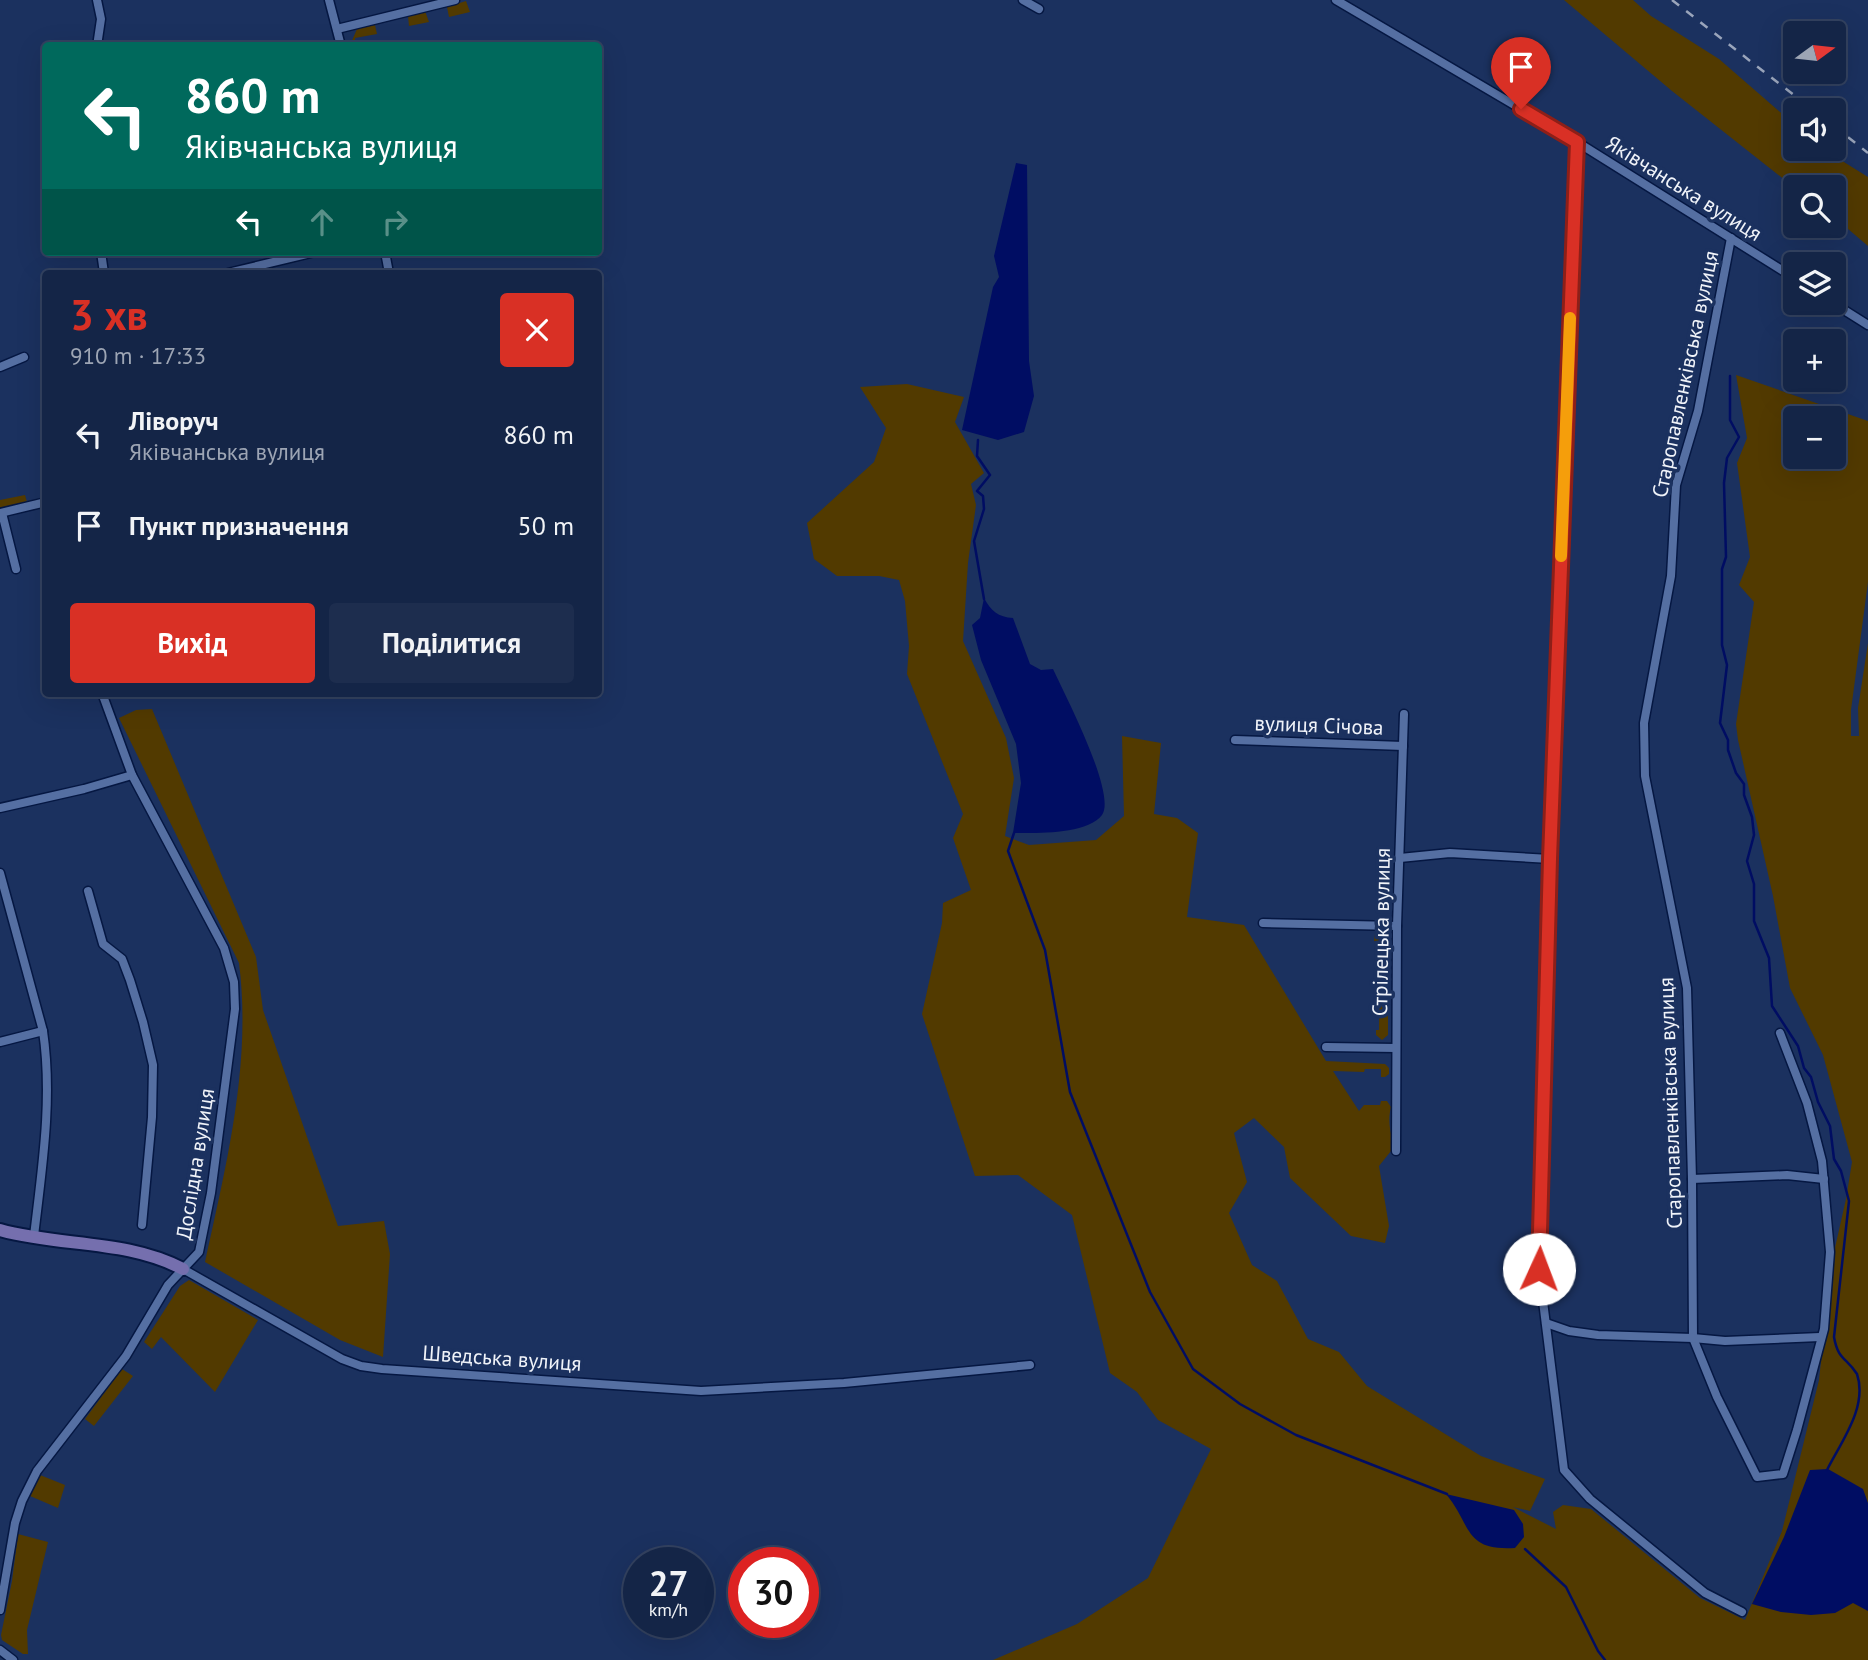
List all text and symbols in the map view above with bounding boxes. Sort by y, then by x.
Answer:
north arrow [1783,21,1846,84]
map controls [1783,21,1846,469]
pin [1491,37,1551,109]
icon: arrive [1502,48,1540,86]
text: 860 m [185,63,320,127]
icon: left [70,70,161,161]
button: sound [1783,98,1846,161]
text: Яківчанська вулиця [185,125,458,167]
street label: Яківчанська вулиця [1601,129,1767,247]
button: search [1783,175,1846,238]
icon: left [230,203,268,241]
icon: ahead [303,203,341,241]
icon: right [376,203,414,241]
street label: Старопавленківська вулиця [1646,248,1724,500]
button: layers [1783,252,1846,315]
text: 3 хв [70,287,148,342]
button: close [500,293,574,367]
button: + [1783,329,1846,392]
text: 910 m · 17:33 [70,341,206,370]
text: Ліворуч [129,404,219,437]
button: − [1783,406,1846,469]
icon: left [70,416,108,454]
text: 860 m [503,418,574,451]
text: Яківчанська вулиця [129,437,325,466]
icon: arrive [70,507,108,545]
text: Пункт призначення [129,509,349,542]
text: 50 m [518,509,574,542]
button: Вихід [70,603,315,683]
button: Поділитися [329,603,574,683]
street label: вулиця Січова [1254,709,1384,741]
street label: Стрілецька вулиця [1366,848,1396,1016]
street label: Старопавленківська вулиця [1652,977,1688,1229]
street label: Дослідна вулиця [170,1086,220,1242]
position arrow [1502,1232,1576,1306]
street label: Шведська вулиця [422,1339,582,1377]
speed limit sign: 30 [728,1547,819,1638]
text: 27 [649,1560,688,1606]
text: km/h [649,1598,688,1621]

